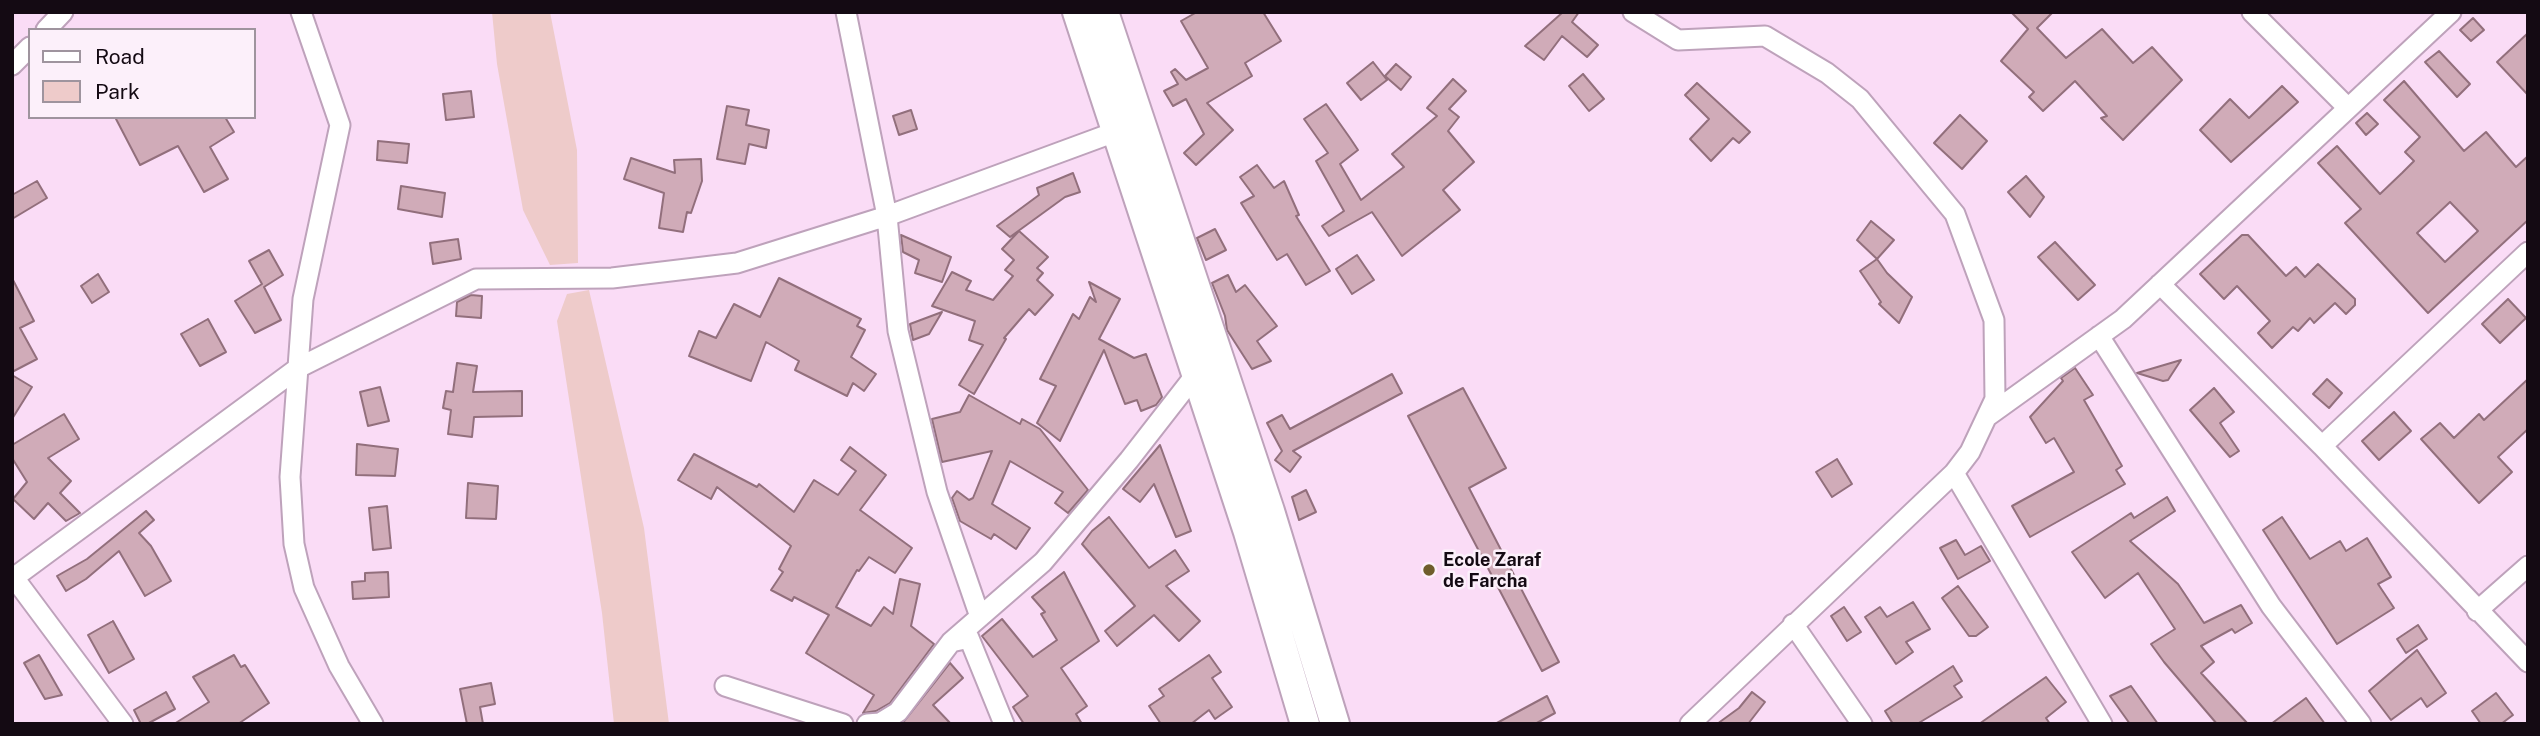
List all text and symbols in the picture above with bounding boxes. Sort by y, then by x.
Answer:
legend [28,28,256,119]
text: Road [95,44,145,69]
text: Park [95,79,140,104]
place label: Ecole Zaraf de Farcha [1443,549,1541,592]
marker: Ecole Zaraf de Farcha [1421,562,1437,578]

